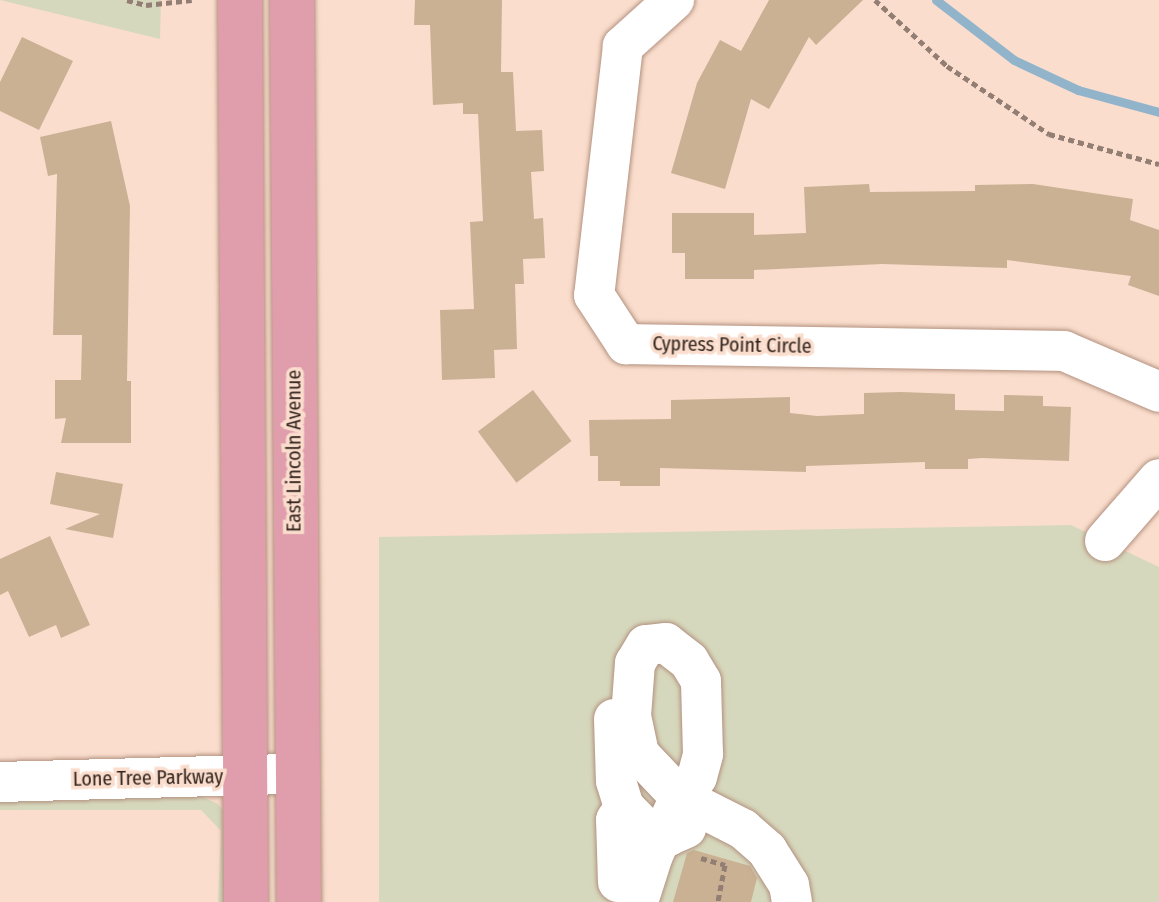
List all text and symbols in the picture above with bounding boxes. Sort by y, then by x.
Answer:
street label: Cypress Point Circle [652,332,812,358]
street label: East Lincoln Avenue [282,370,306,532]
street label: Lone Tree Parkway [73,765,223,791]

